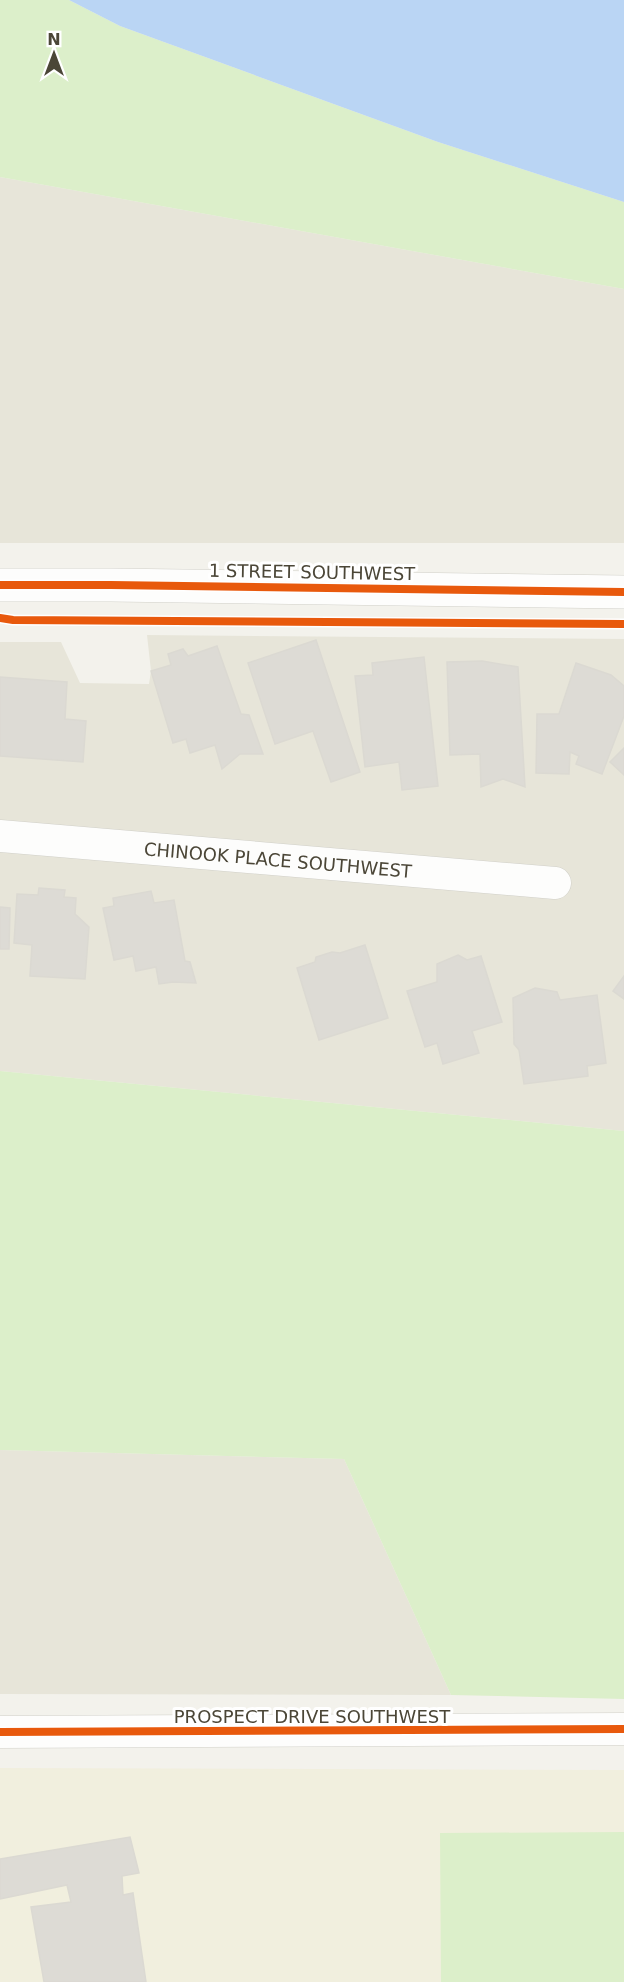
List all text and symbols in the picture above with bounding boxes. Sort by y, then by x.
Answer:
north arrow [24,24,84,84]
text: N [47,30,61,49]
street label: 1 STREET SOUTHWEST [209,560,416,584]
street label: CHINOOK PLACE SOUTHWEST [143,838,414,881]
street label: PROSPECT DRIVE SOUTHWEST [174,1706,451,1727]

